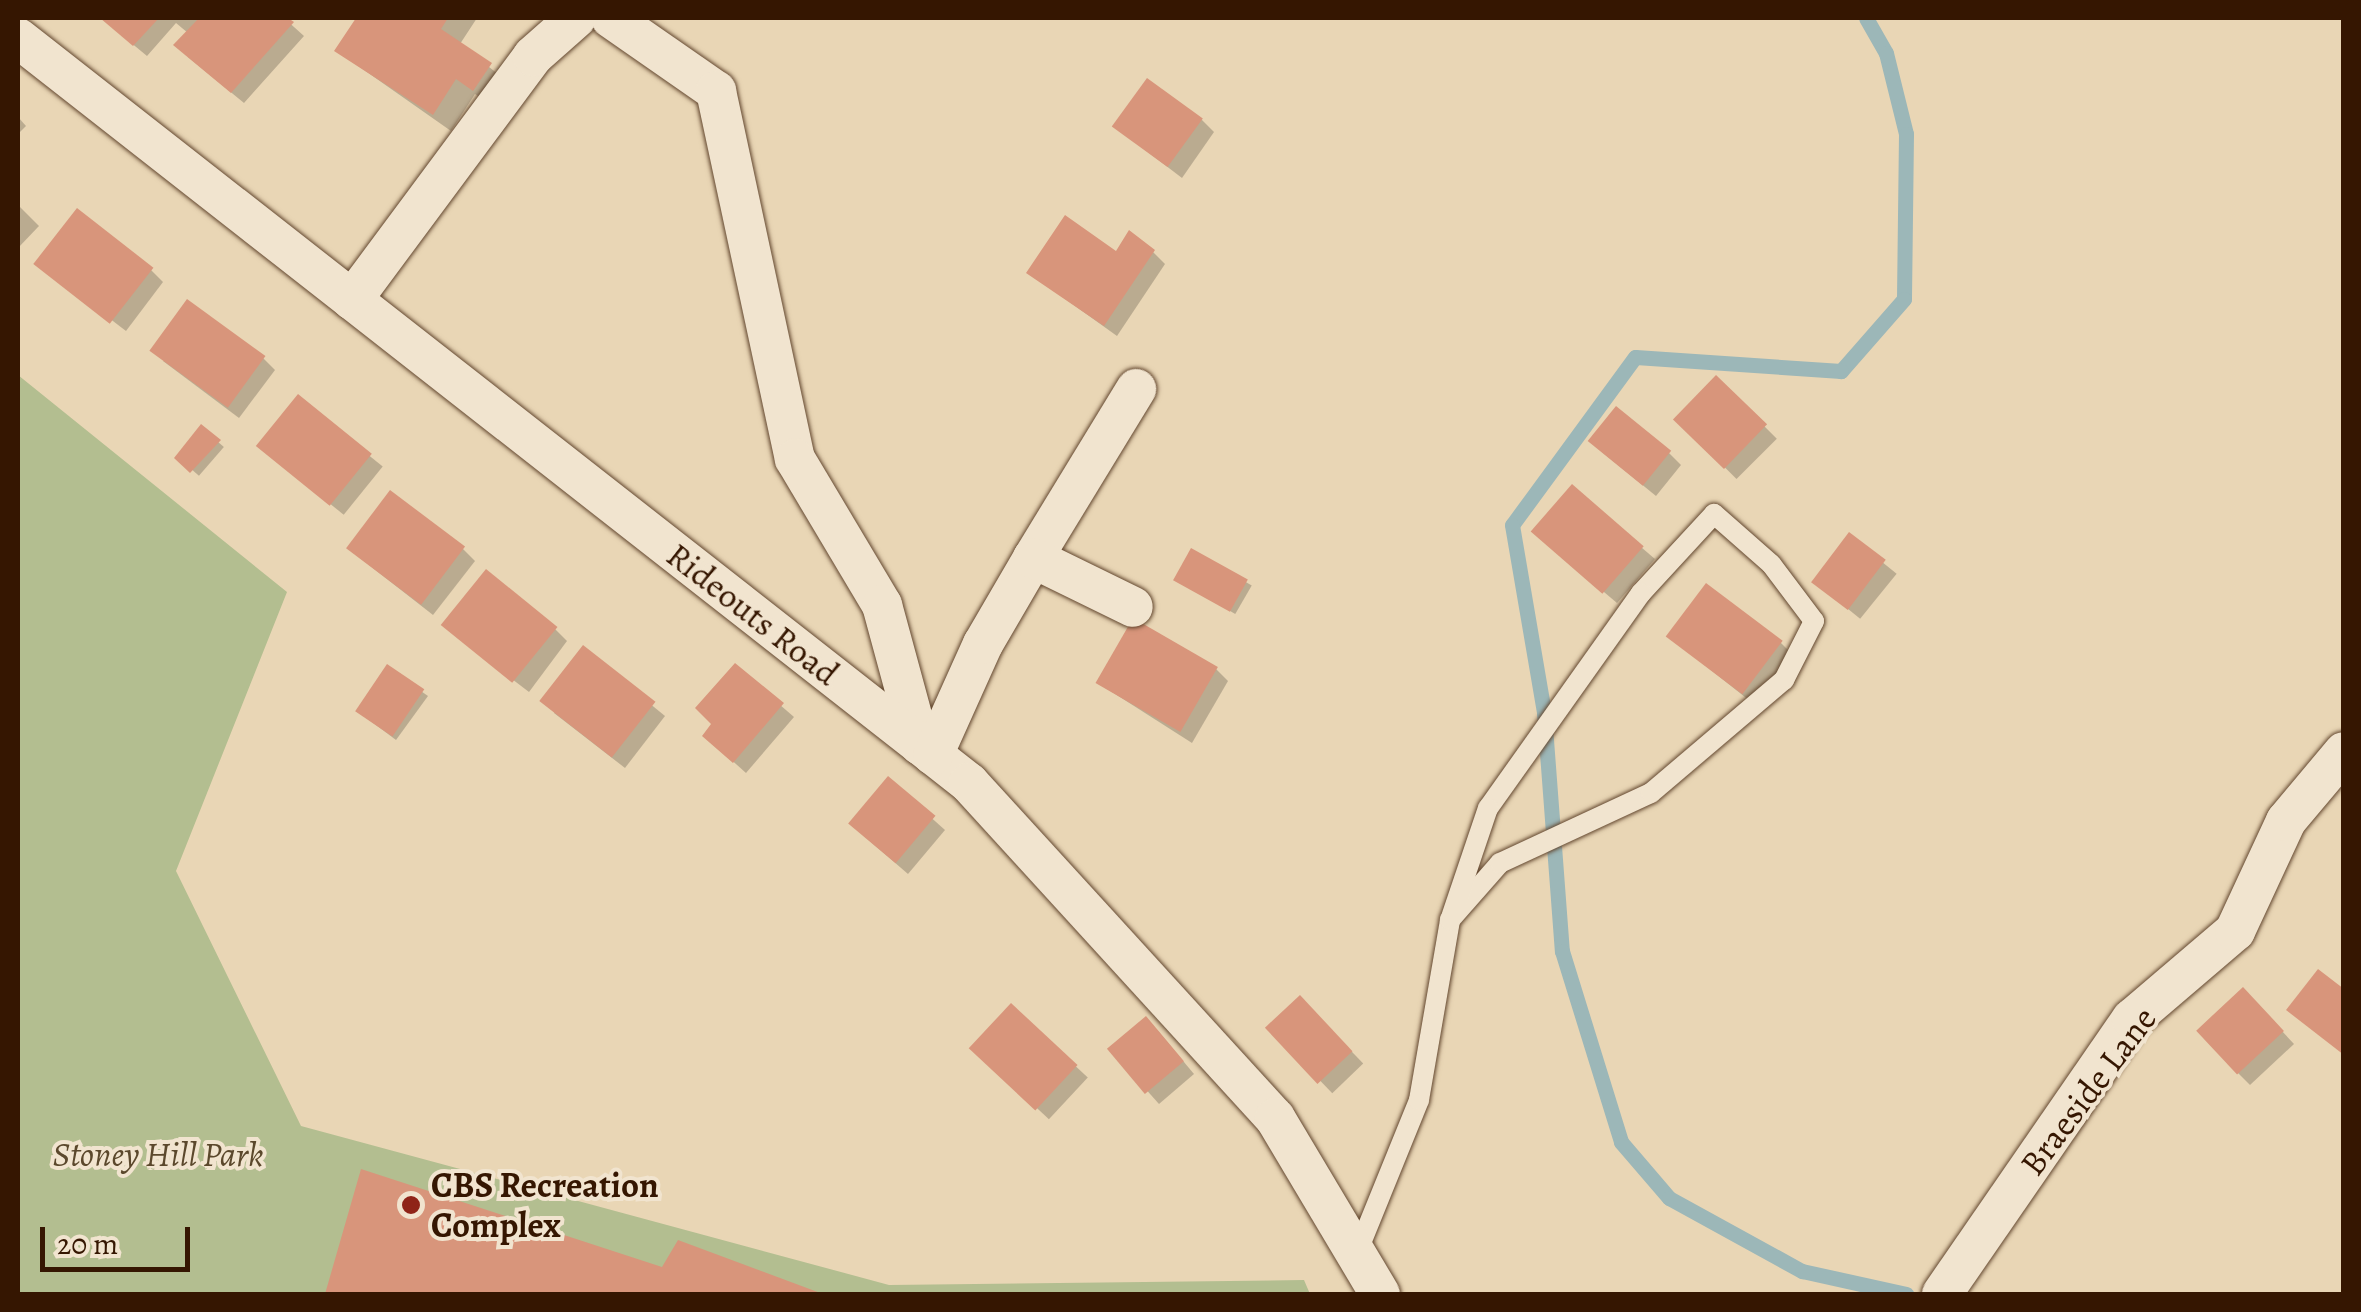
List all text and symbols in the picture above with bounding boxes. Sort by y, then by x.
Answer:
street label: Rideouts Road [658,534,848,694]
street label: Braeside Lane [2011,999,2165,1183]
park label: Stoney Hill Park [52,1133,264,1175]
place label: CBS Recreation Complex [431,1164,659,1246]
marker: CBS Recreation Complex [400,1194,422,1216]
scale bar [45,1207,195,1269]
text: 20 m [57,1224,118,1264]

